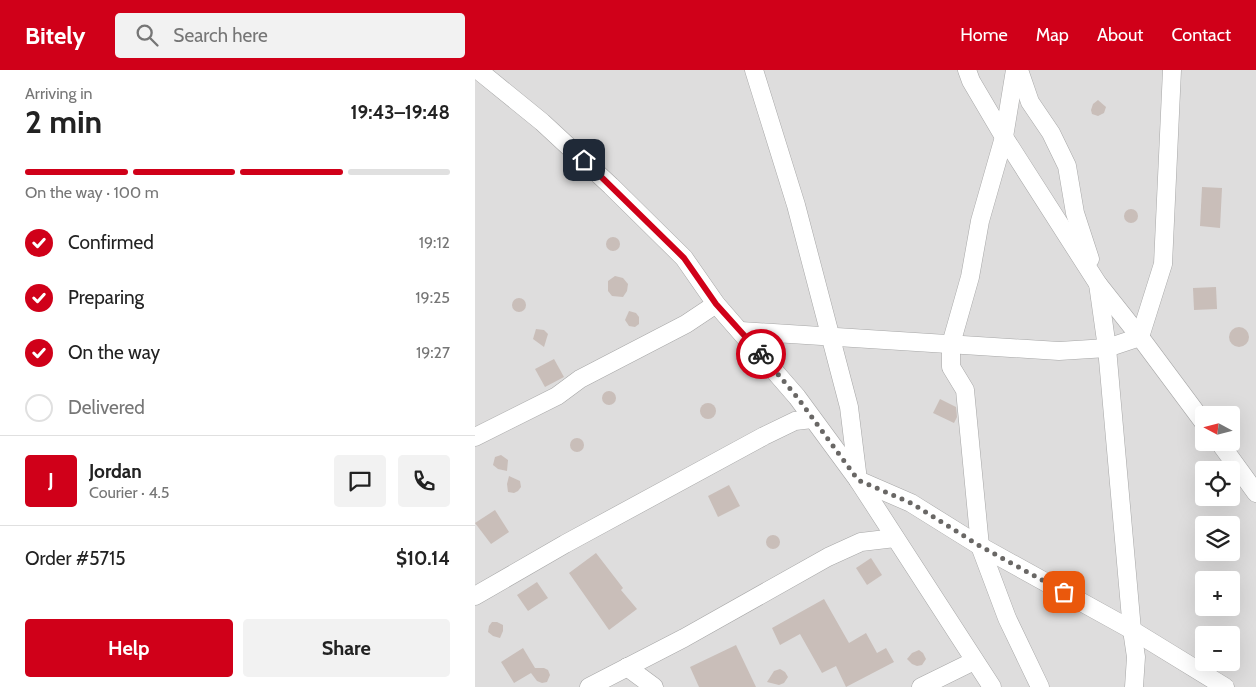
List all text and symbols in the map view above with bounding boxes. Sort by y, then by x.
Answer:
search box [115,13,465,58]
text: Bitely [25,21,85,50]
icon: search [133,21,161,49]
text: Search here [173,24,268,47]
text: Home [960,24,1008,46]
text: Map [1036,24,1069,46]
text: About [1097,24,1143,46]
text: Contact [1171,24,1231,46]
text: Arriving in [25,84,92,103]
text: 19:43–19:48 [351,101,450,124]
text: 2 min [25,102,102,141]
pin [563,139,605,181]
icon: home [570,146,598,174]
text: On the way · 100 m [25,183,159,202]
icon: check [25,229,53,257]
text: Confirmed [68,231,154,254]
text: 19:12 [419,233,450,252]
icon: check [25,284,53,312]
text: Preparing [68,286,144,309]
text: 19:25 [415,288,450,307]
courier [736,329,786,379]
icon: check [25,339,53,367]
icon: bike [747,340,775,368]
text: On the way [68,341,160,364]
text: 19:27 [416,343,450,362]
text: Delivered [68,396,145,419]
north arrow [1195,406,1240,451]
map controls [1195,406,1240,671]
button: chat [334,455,386,507]
button: phone [398,455,450,507]
text: Jordan [89,460,142,483]
button: locate [1195,461,1240,506]
text: J [48,469,54,492]
text: Courier · 4.5 [89,483,170,502]
button: layers [1195,516,1240,561]
text: Order #5715 [25,547,126,570]
text: $10.14 [396,547,450,570]
pin [1043,571,1085,613]
button: + [1195,571,1240,616]
icon: bag [1050,578,1078,606]
button: Help [25,619,233,677]
button: Share [243,619,450,677]
button: − [1195,626,1240,671]

